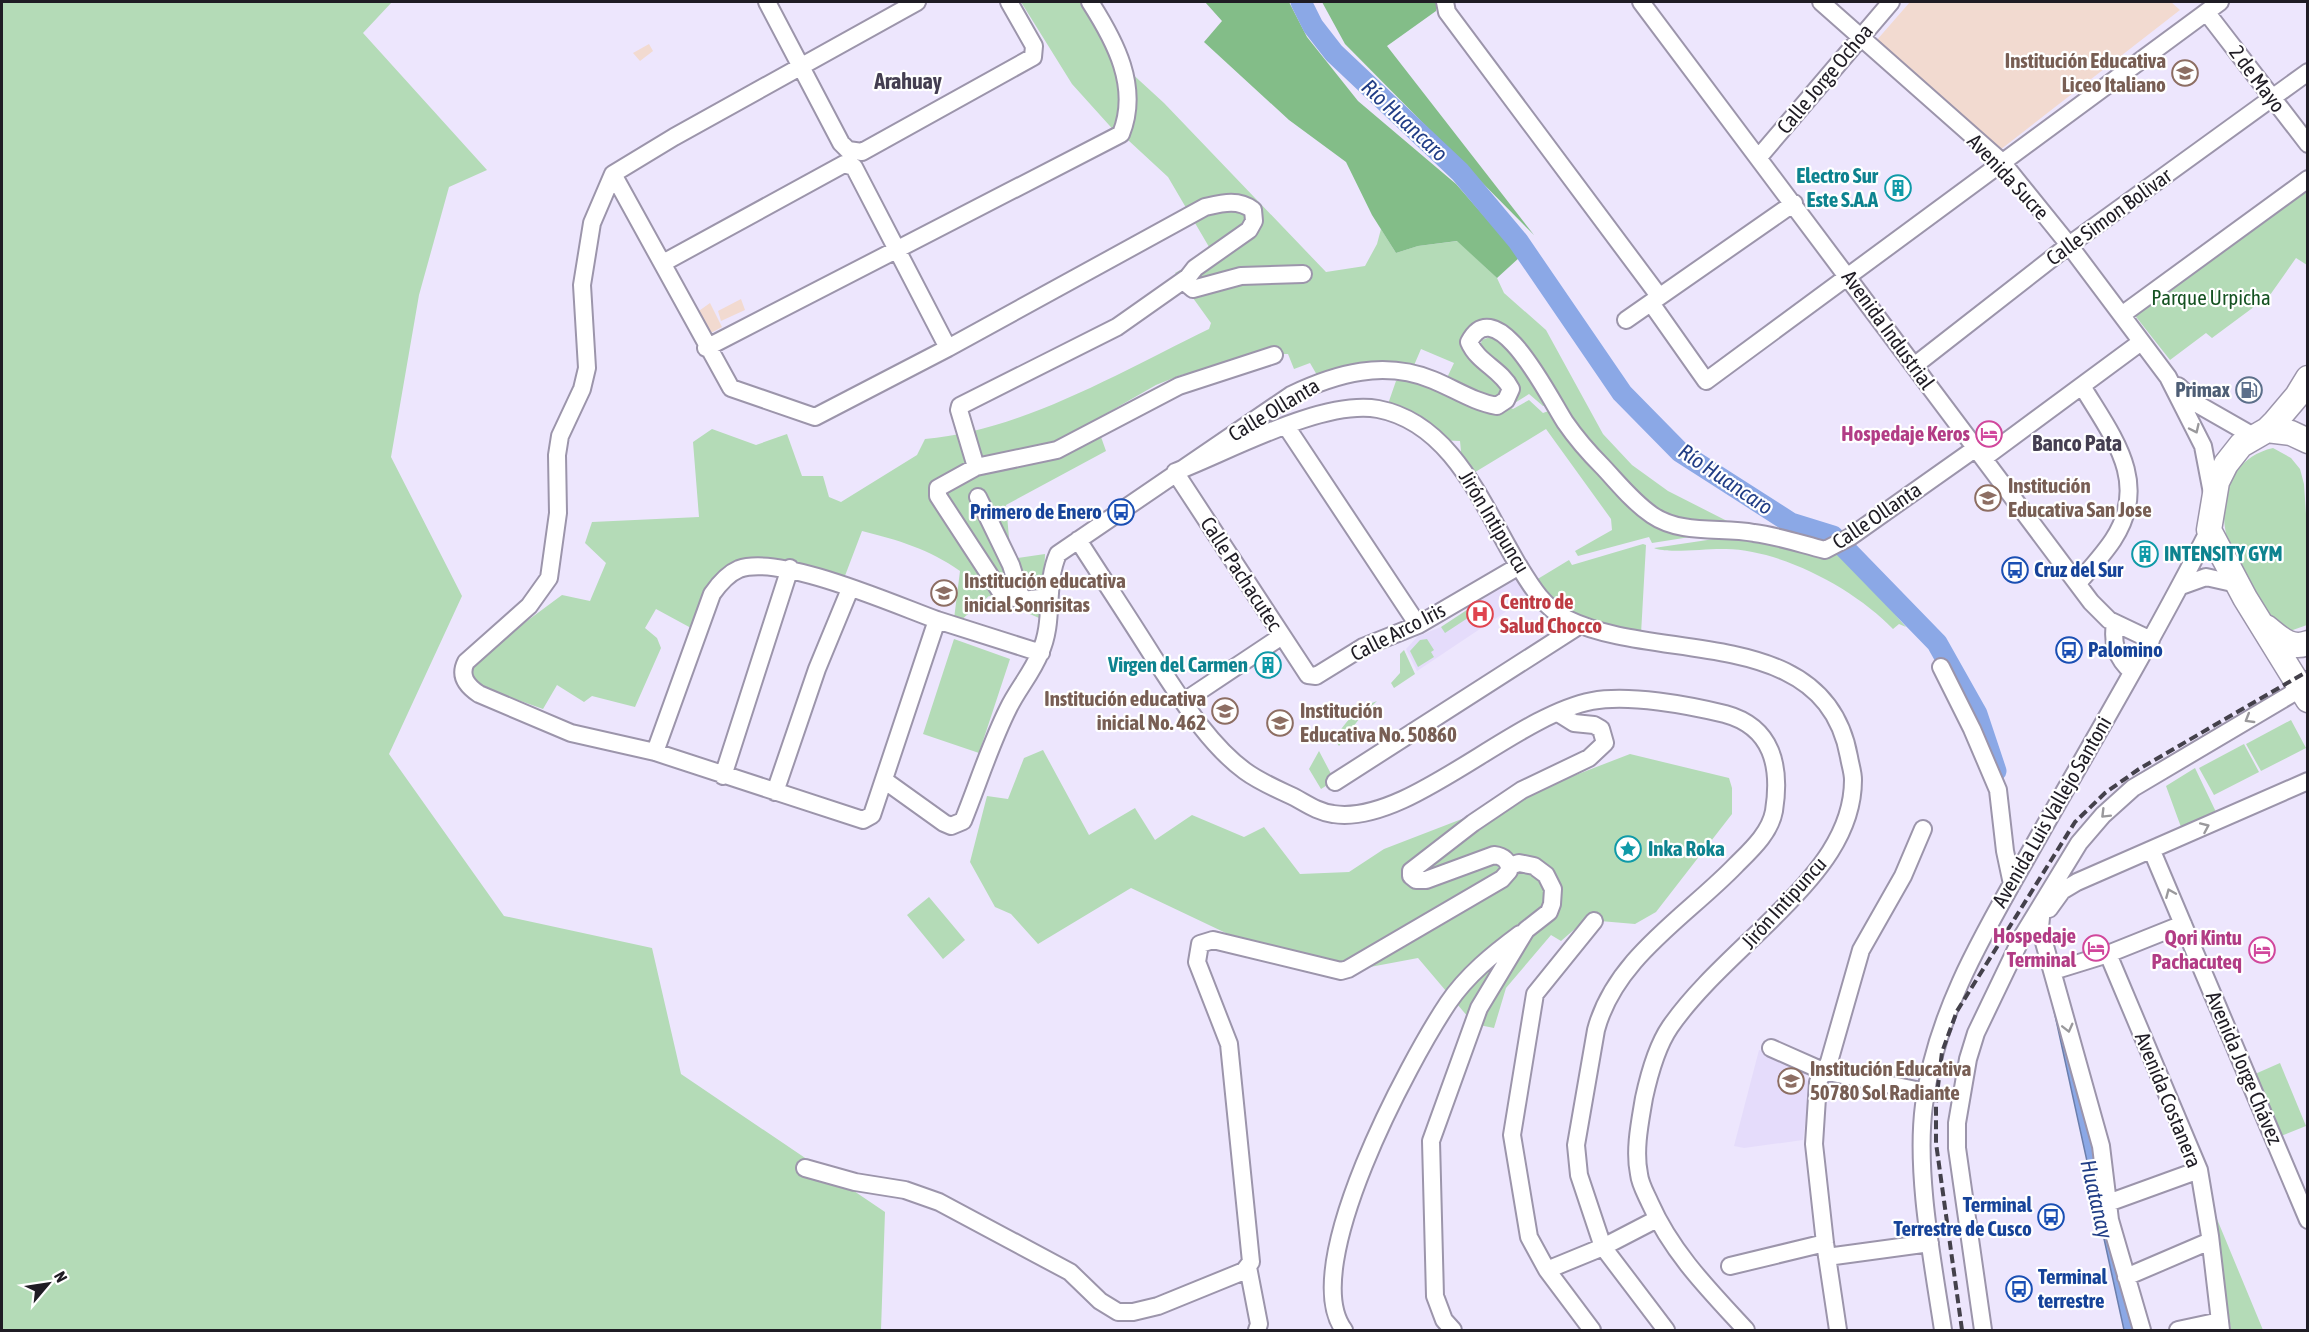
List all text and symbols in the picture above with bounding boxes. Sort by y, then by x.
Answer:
street label: Calle Jorge Ochoa [1771,19,1877,138]
street label: 2 de Mayo [2225,40,2291,116]
place label: Institución Educativa Liceo Italiano [2005,48,2166,96]
school or university icon: Institución Educativa Liceo Italiano [2170,58,2200,88]
district label: Arahuay [873,68,942,94]
water label: Río Huancaro [1357,74,1453,166]
street label: Avenida Sucre [1963,129,2054,224]
street label: Calle Simon Bolivar [2041,162,2176,270]
place label: Electro Sur Este S.A.A [1796,163,1879,211]
building icon: Electro Sur Este S.A.A [1883,173,1913,203]
street label: Avenida Industrial [1838,265,1940,394]
park label: Parque Urpicha [2151,285,2271,309]
street label: Calle Ollanta [1224,373,1323,446]
fuel station icon: Primax [2234,375,2264,405]
place label: Primax [2175,377,2231,401]
hotel icon: Hospedaje Keros [1974,419,2004,449]
place label: Hospedaje Keros [1841,421,1971,445]
one-way arrow [2188,422,2200,433]
district label: Banco Pata [2032,430,2122,456]
water label: Río Huancaro [1674,438,1778,520]
street label: Jirón Intipuncu [1455,466,1535,577]
place label: Institución Educativa San Jose [2008,473,2152,521]
street label: Calle Ollanta [1828,477,1925,554]
school or university icon: Institución Educativa San Jose [1973,483,2003,513]
bus stop icon: Primero de Enero [1106,497,1136,527]
place label: Primero de Enero [970,499,1102,523]
street label: Calle Pachacutec [1196,512,1288,635]
building icon: INTENSITY GYM [2130,539,2160,569]
place label: INTENSITY GYM [2164,541,2282,565]
bus stop icon: Cruz del Sur [2000,555,2030,585]
place label: Cruz del Sur [2034,557,2124,581]
place label: Institución educativa inicial Sonrisitas [964,568,1126,616]
school or university icon: Institución educativa inicial Sonrisitas [929,578,959,608]
place label: Centro de Salud Chocco [1500,589,1602,637]
street label: Calle Arco Iris [1346,597,1449,665]
hospital icon: Centro de Salud Chocco [1465,599,1495,629]
bus stop icon: Palomino [2054,635,2084,665]
place label: Palomino [2088,637,2163,661]
building icon: Virgen del Carmen [1253,650,1283,680]
place label: Virgen del Carmen [1107,652,1248,676]
place label: Institución educativa inicial No. 462 [1044,686,1206,734]
school or university icon: Institución educativa inicial No. 462 [1210,696,1240,726]
place label: Institución Educativa No. 50860 [1300,698,1457,746]
school or university icon: Institución Educativa No. 50860 [1265,708,1295,738]
one-way arrow [2245,711,2255,723]
street label: Avenida Luis Vallejo Santoni [1987,712,2116,911]
one-way arrow [2101,807,2112,818]
one-way arrow [2199,822,2210,834]
place icon: Inka Roka [1613,834,1643,864]
place label: Inka Roka [1648,836,1725,860]
street label: Jirón Intipuncu [1736,851,1831,953]
one-way arrow [2165,889,2177,900]
place label: Hospedaje Terminal [1993,923,2076,971]
place label: Qori Kintu Pachacuteq [2152,925,2242,973]
hotel icon: Hospedaje Terminal [2081,933,2111,963]
hotel icon: Qori Kintu Pachacuteq [2247,935,2277,965]
street label: Avenida Jorge Chávez [2202,987,2288,1148]
one-way arrow [2061,1022,2074,1032]
street label: Avenida Costanera [2131,1029,2207,1171]
place label: Institución Educativa 50780 Sol Radiante [1810,1056,1971,1104]
school or university icon: Institución Educativa 50780 Sol Radiante [1776,1066,1806,1096]
water label: Huatanay [2075,1157,2119,1242]
place label: Terminal Terrestre de Cusco [1894,1192,2032,1240]
bus stop icon: Terminal Terrestre de Cusco [2036,1202,2066,1232]
north arrow [18,1254,78,1314]
place label: Terminal terrestre [2037,1264,2108,1312]
text: N [51,1268,71,1285]
bus stop icon: Terminal terrestre [2004,1274,2034,1304]

